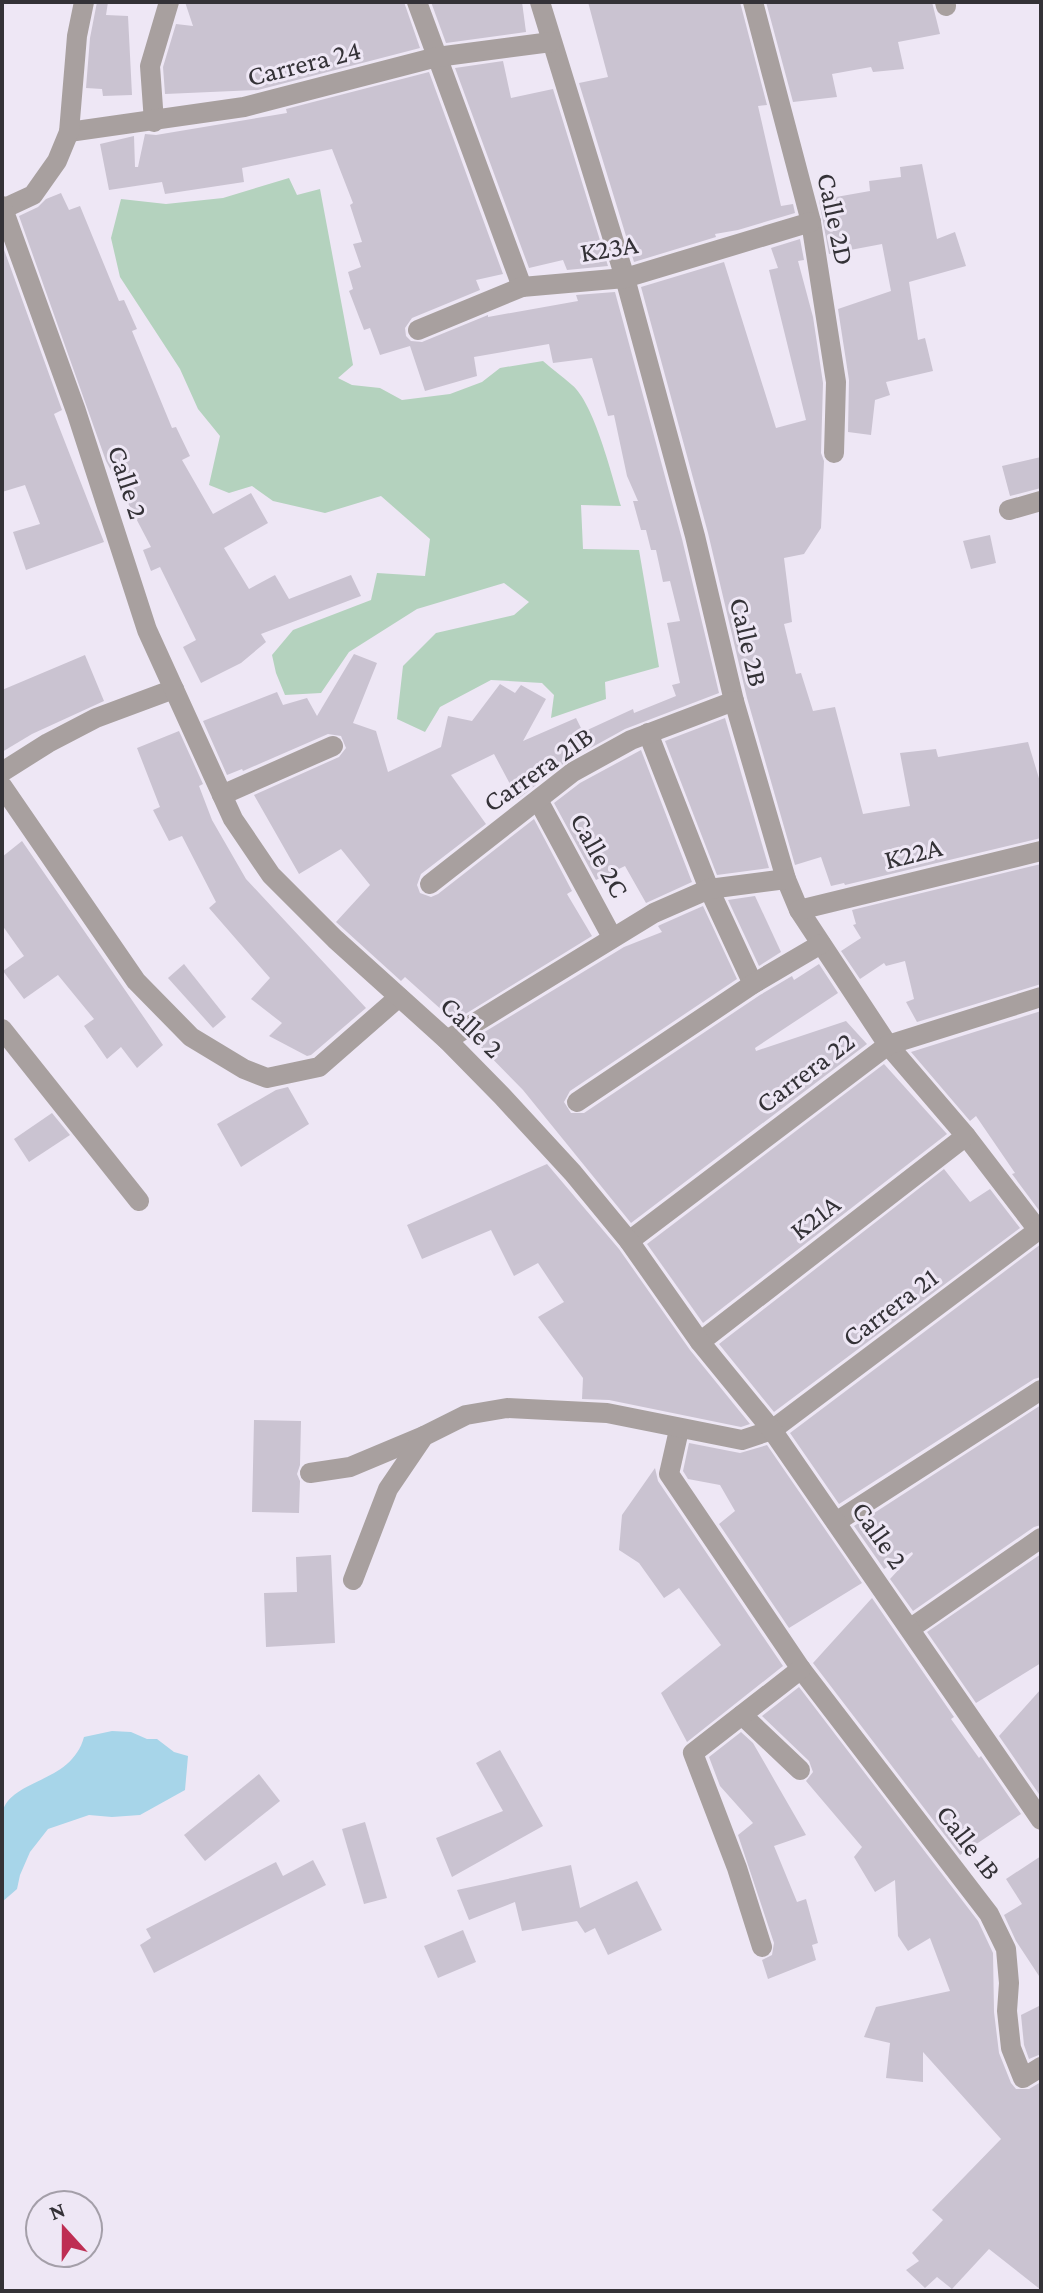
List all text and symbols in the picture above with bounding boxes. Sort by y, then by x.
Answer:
street label: Carrera 24 [244,34,364,92]
street label: Calle 2D [811,170,861,268]
street label: K23A [578,228,640,268]
street label: Calle 2 [102,442,154,522]
street label: Calle 2B [724,595,774,689]
street label: Carrera 21B [477,720,599,818]
street label: Calle 2C [564,807,636,903]
street label: K22A [881,831,945,875]
street label: Calle 2 [434,990,510,1064]
street label: Carrera 22 [750,1025,860,1119]
street label: K21A [784,1188,846,1246]
street label: Carrera 21 [836,1261,944,1353]
street label: Calle 2 [846,1495,914,1575]
street label: Calle 1B [930,1798,1008,1886]
north arrow [24,2189,104,2269]
text: N [46,2196,68,2225]

